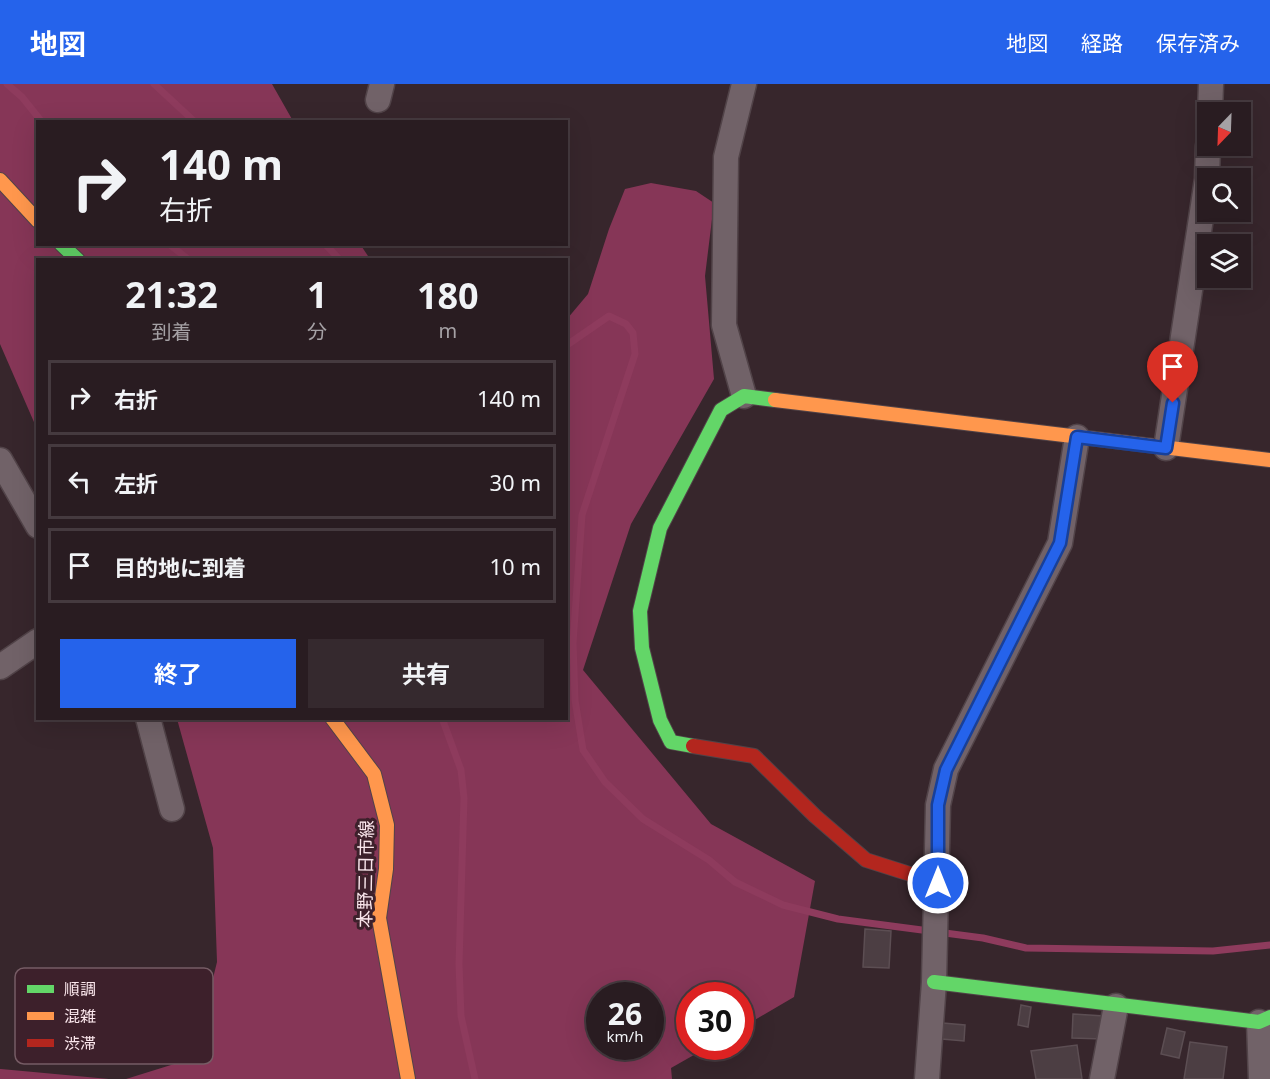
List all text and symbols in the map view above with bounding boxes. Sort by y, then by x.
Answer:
text: 地図 [30,24,86,62]
text: 地図 [1006,29,1048,57]
text: 経路 [1081,29,1123,57]
text: 保存済み [1156,29,1240,57]
north arrow [1197,102,1251,156]
map controls [1197,102,1251,288]
text: 140 m [159,135,283,192]
icon: right [60,144,138,222]
button: search [1197,168,1251,222]
text: 右折 [159,191,213,228]
button: layers [1197,234,1251,288]
text: 21:32 [125,270,218,319]
text: 1 [307,270,328,319]
text: 180 [417,271,479,320]
text: m [438,317,457,344]
text: 到着 [152,318,192,345]
text: 分 [307,318,327,345]
pin [1147,341,1198,403]
icon: arrive [1156,350,1189,383]
icon: right [63,381,96,414]
text: 140 m [477,383,541,413]
text: 右折 [114,384,158,414]
icon: left [63,465,96,498]
text: 30 m [490,467,541,497]
text: 左折 [114,468,158,498]
icon: arrive [63,549,96,582]
text: 10 m [490,551,541,581]
text: 目的地に到着 [114,552,246,582]
button: 終了 [60,639,296,708]
button: 共有 [308,639,544,708]
street label: 本野三日市線 [352,820,378,928]
position arrow [906,851,970,915]
legend [15,968,213,1064]
text: 順調 [64,978,96,1000]
speed limit sign: 30 [676,982,754,1060]
text: 26 [608,993,642,1034]
text: 混雑 [64,1005,96,1027]
text: km/h [607,1026,643,1046]
text: 渋滞 [64,1032,96,1054]

